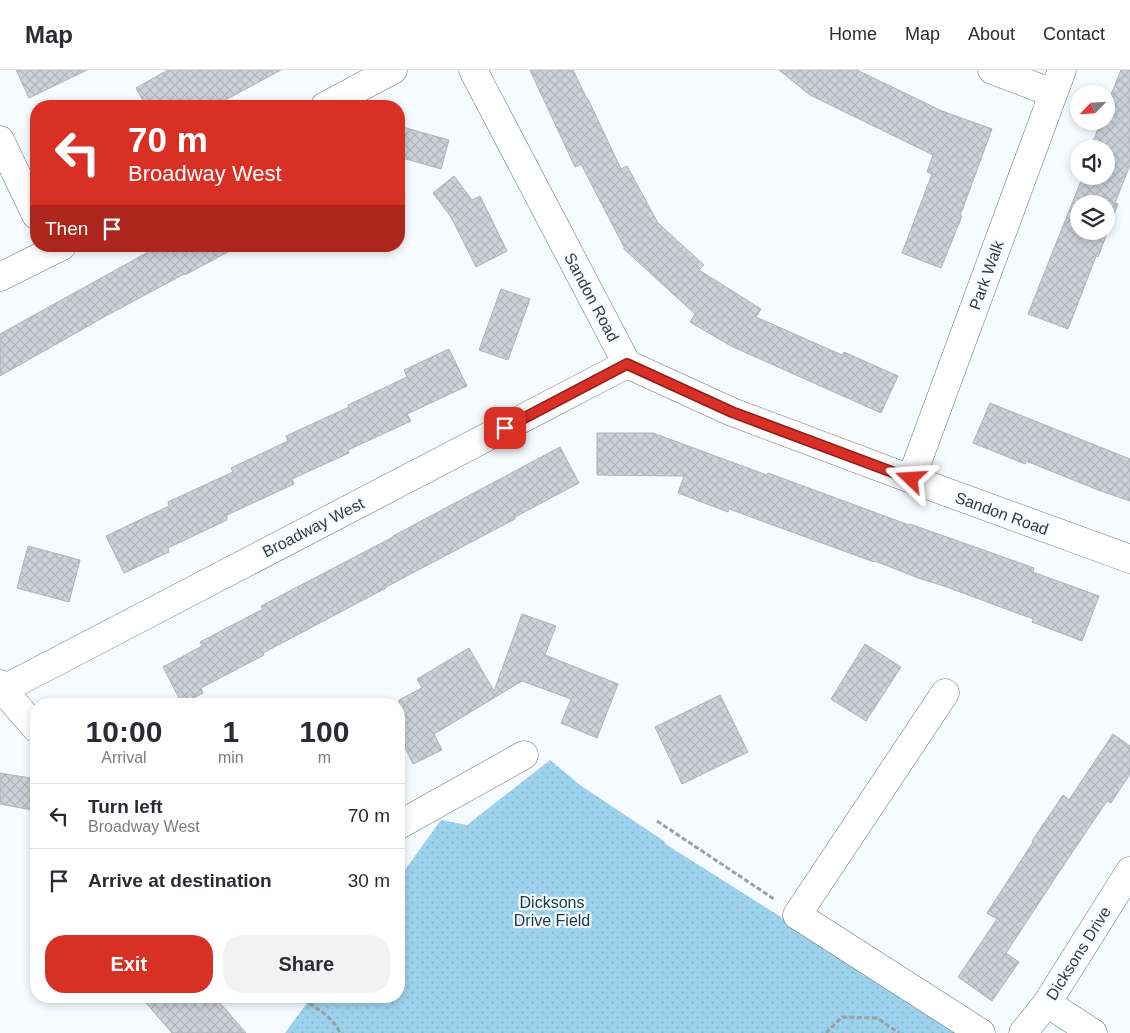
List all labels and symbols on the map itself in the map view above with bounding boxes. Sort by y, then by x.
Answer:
north arrow [1070,85,1115,130]
street label: Park Walk [966,237,1007,312]
street label: Sandon Road [561,250,622,344]
pin [484,407,526,449]
position arrow [884,452,936,504]
street label: Sandon Road [953,489,1051,538]
street label: Broadway West [260,494,367,560]
park label: Dicksons Drive Field [514,894,590,929]
street label: Dicksons Drive [1043,903,1114,1003]

